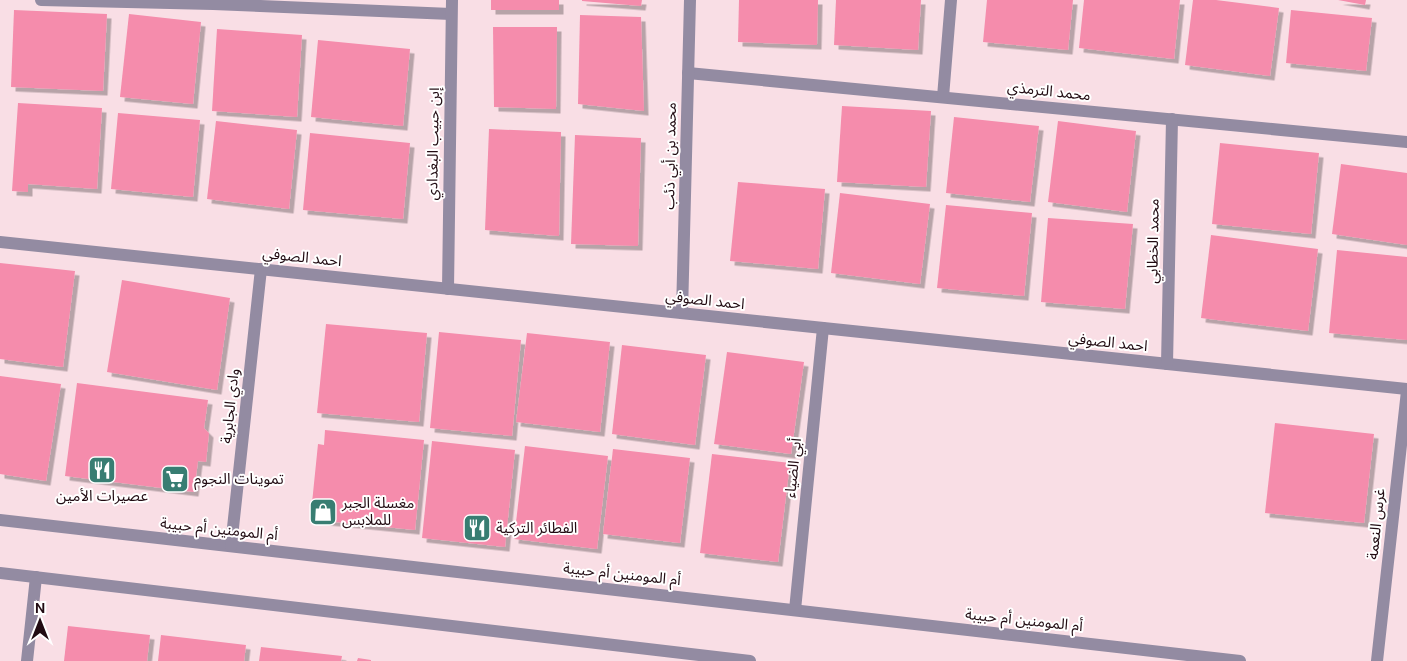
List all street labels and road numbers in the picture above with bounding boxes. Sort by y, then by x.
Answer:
street label: محمد الترمذي [1006,77,1092,107]
street label: إبن حبيب البغدادي [422,87,445,201]
street label: محمد بن أبي ذئب [659,102,682,210]
street label: محمد الخطابي [1142,198,1165,284]
street label: احمد الصوفي [261,243,343,273]
street label: احمد الصوفي [664,286,746,316]
street label: احمد الصوفي [1067,328,1149,358]
street label: وادي الجابرية [216,367,245,445]
street label: أبي الضياء [780,437,808,499]
street label: غرس النعمة [1362,487,1390,561]
street label: أم المومنين أم حبيبة [159,513,279,546]
street label: أم المومنين أم حبيبة [562,558,682,591]
street label: أم المومنين أم حبيبة [964,604,1084,637]

